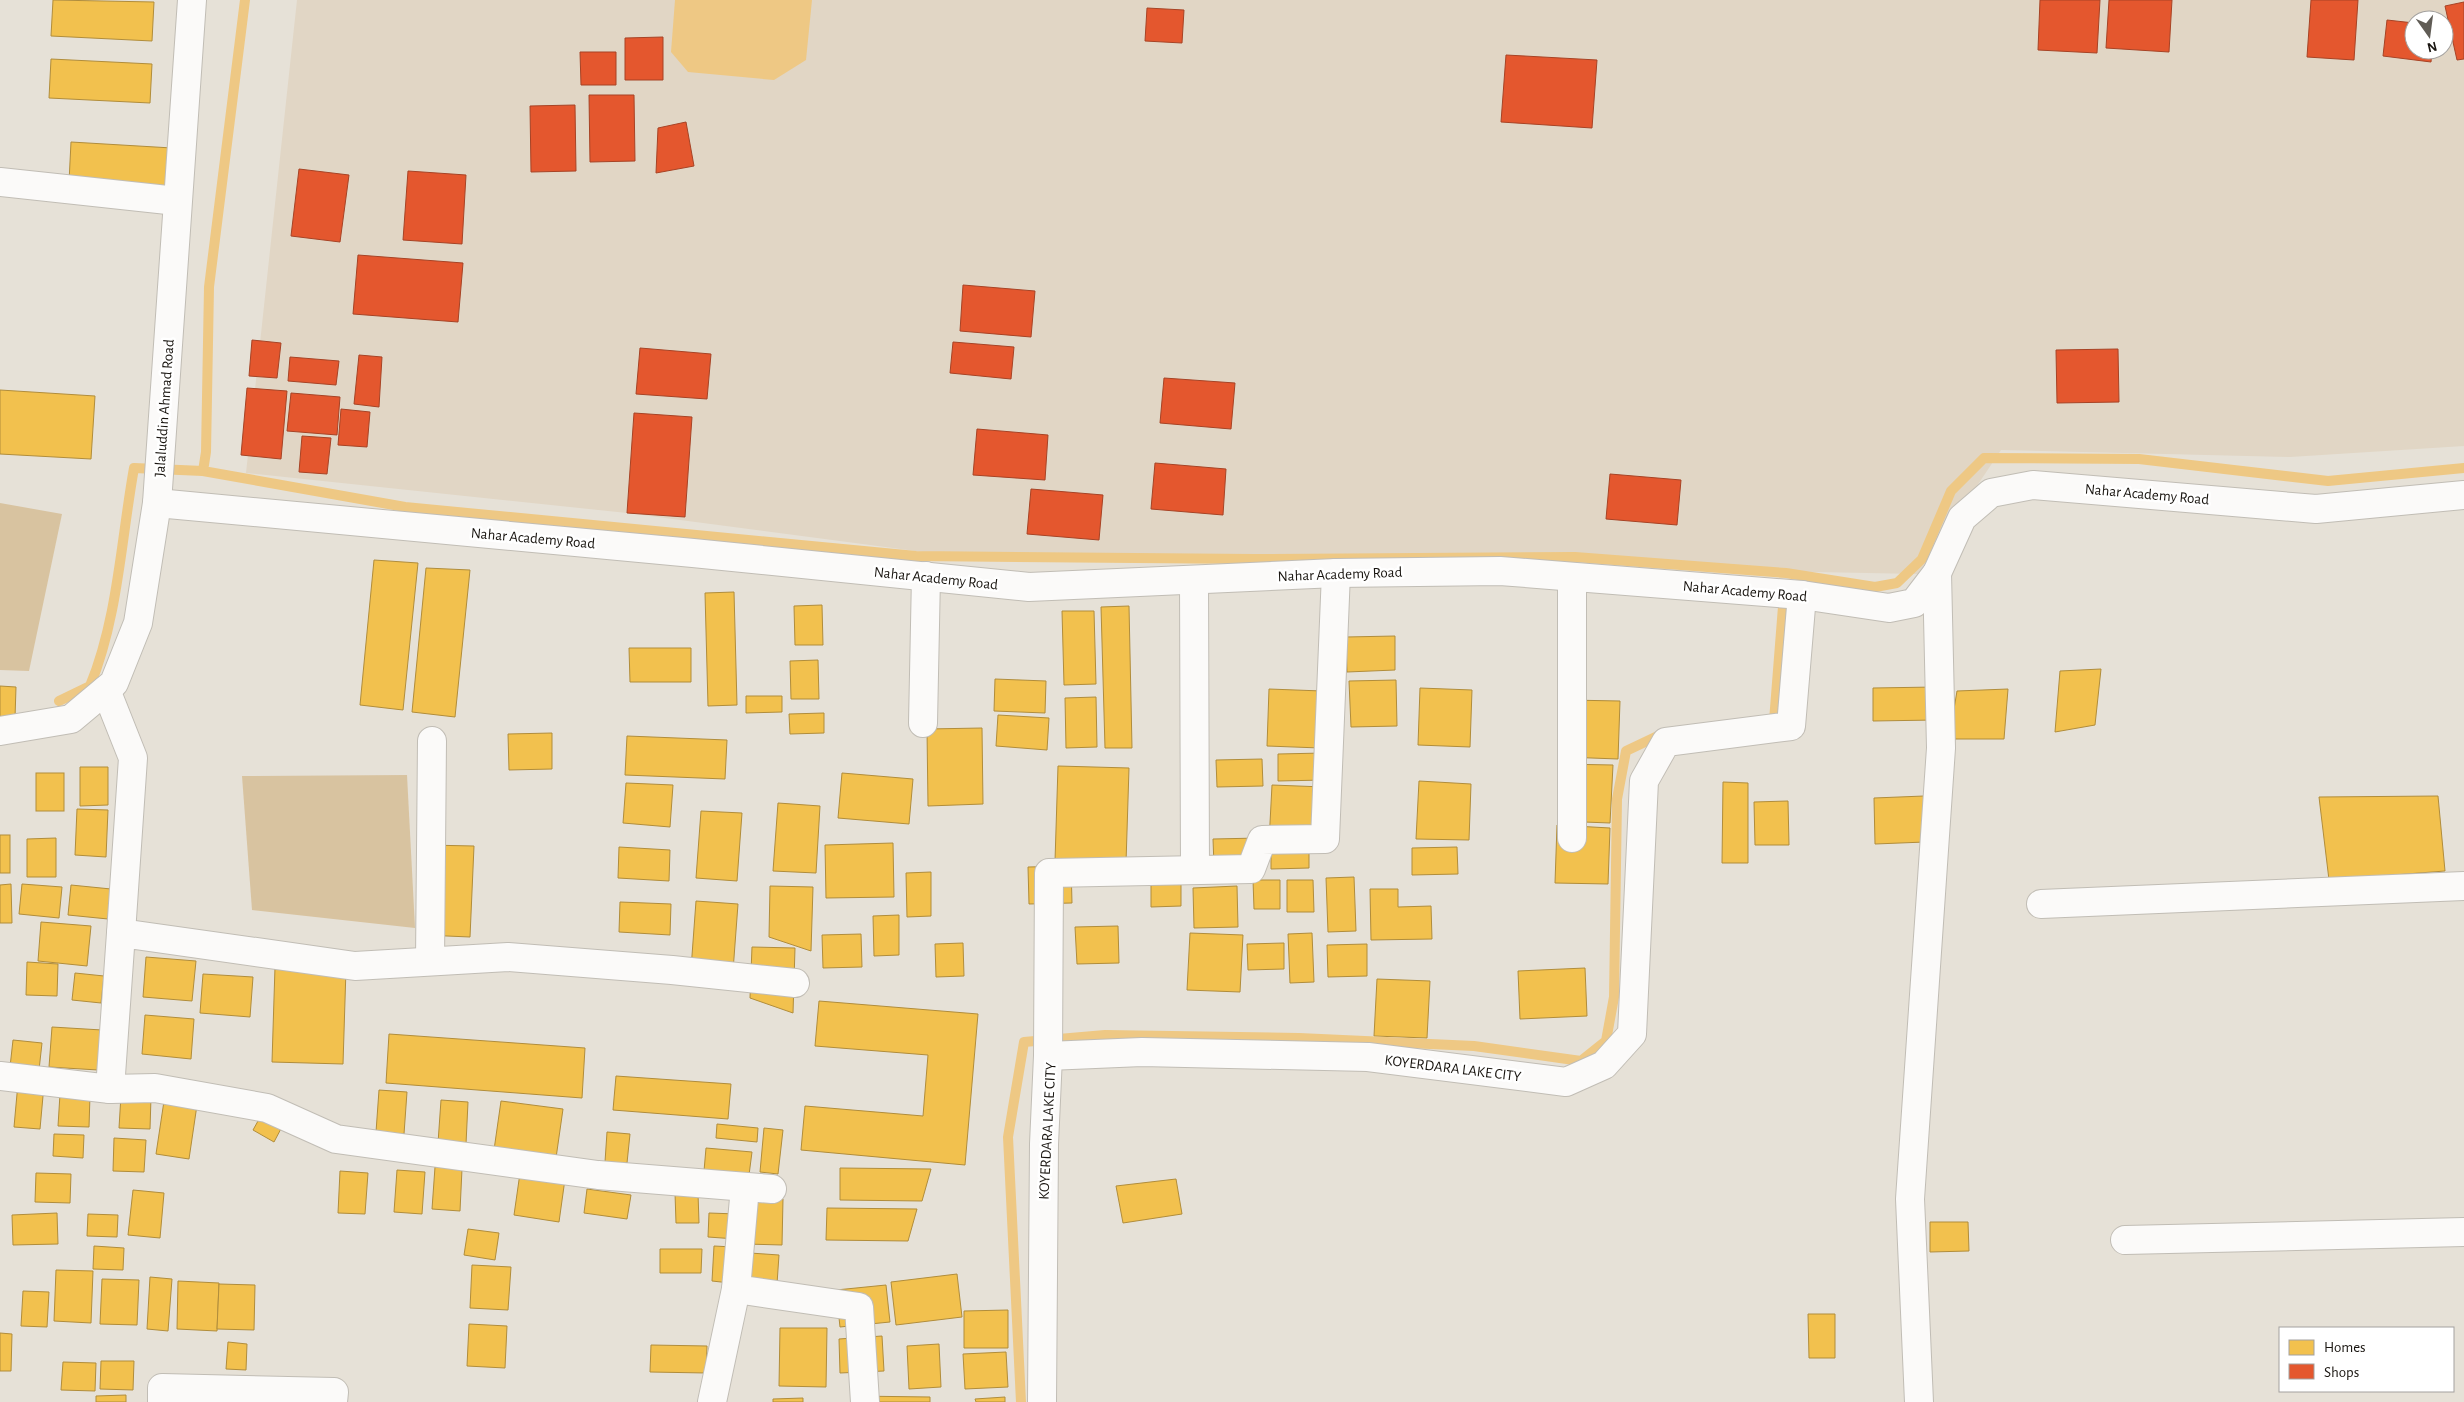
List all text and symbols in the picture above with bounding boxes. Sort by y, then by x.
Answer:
north arrow [2404,10,2454,60]
text: N [2425,39,2438,55]
street label: Jalaluddin Ahmad Road [152,338,177,477]
street label: Nahar Academy Road [2084,482,2210,507]
street label: Nahar Academy Road [470,526,596,551]
street label: Nahar Academy Road [873,565,999,593]
street label: Nahar Academy Road [1277,565,1403,584]
street label: Nahar Academy Road [1682,579,1808,604]
street label: KOYERDARA LAKE CITY [1384,1053,1522,1084]
street label: KOYERDARA LAKE CITY [1036,1062,1059,1200]
legend [2279,1327,2454,1392]
text: Homes [2324,1340,2366,1355]
text: Shops [2324,1365,2359,1380]

